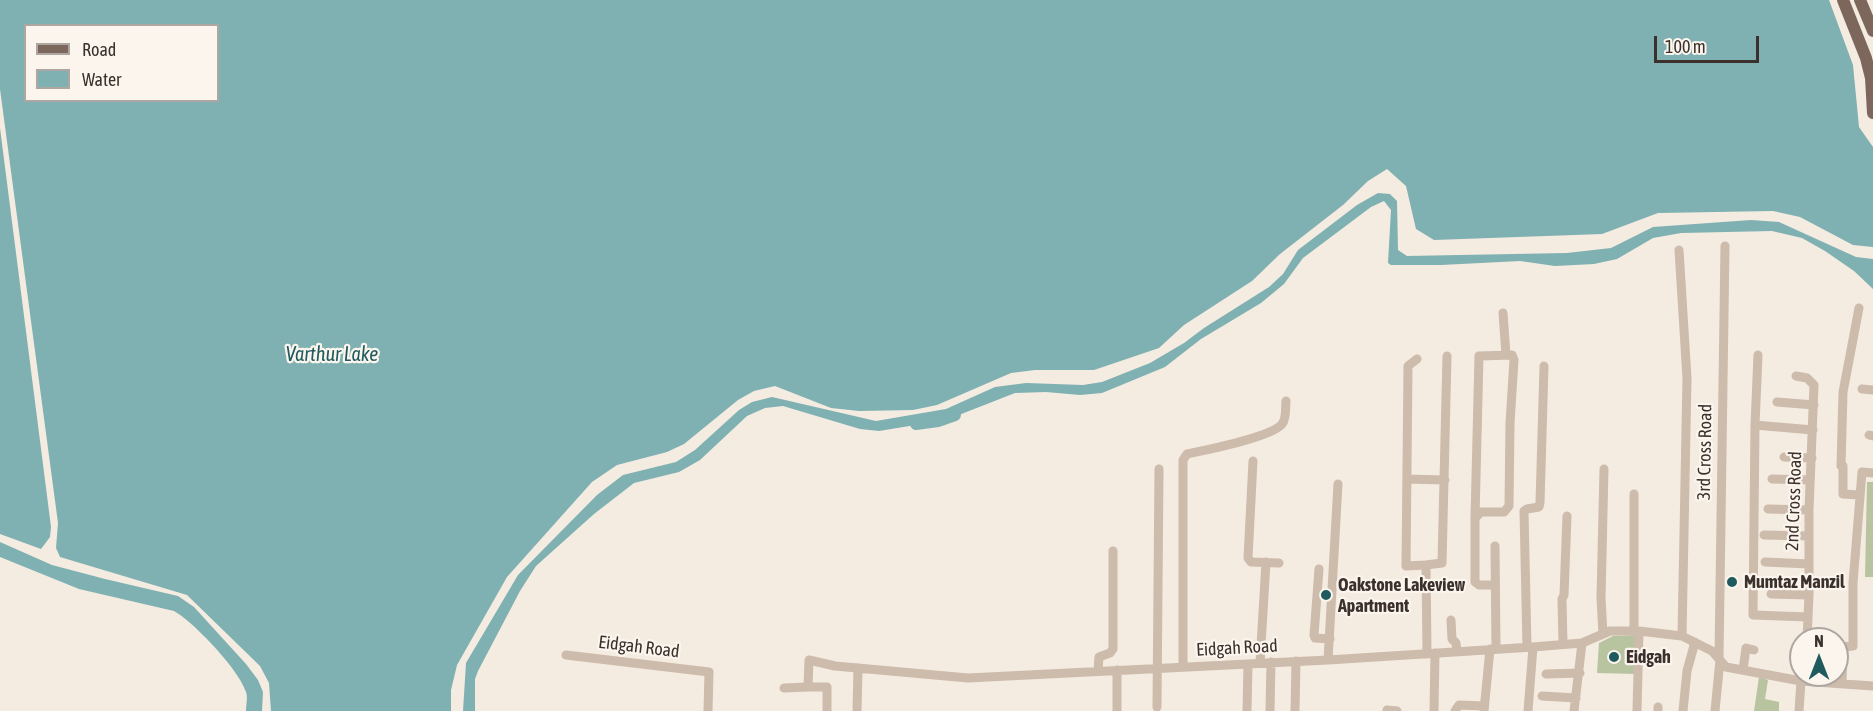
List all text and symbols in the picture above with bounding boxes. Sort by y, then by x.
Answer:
legend [24,24,219,102]
scale bar [1657,24,1762,62]
text: 100 m [1665,36,1706,57]
text: Road [82,39,116,60]
text: Water [82,69,121,90]
water label: Varthur Lake [286,343,378,367]
street label: 3rd Cross Road [1693,404,1717,500]
street label: 2nd Cross Road [1781,451,1807,551]
place label: Mumtaz Manzil [1744,571,1845,593]
place label: Oakstone Lakeview Apartment [1338,574,1465,616]
marker: Mumtaz Manzil [1725,575,1739,589]
marker: Oakstone Lakeview Apartment [1319,588,1333,602]
north arrow [1789,627,1849,687]
street label: Eidgah Road [597,631,681,663]
text: N [1814,632,1824,650]
street label: Eidgah Road [1196,635,1278,661]
place label: Eidgah [1626,646,1671,668]
marker: Eidgah [1607,650,1621,664]

